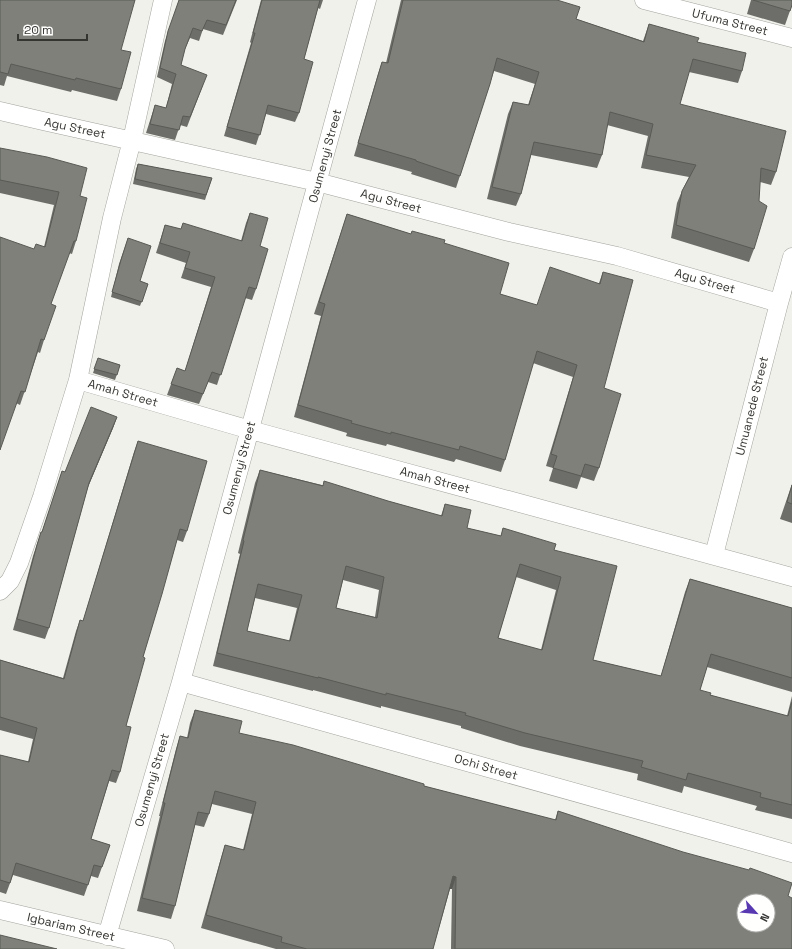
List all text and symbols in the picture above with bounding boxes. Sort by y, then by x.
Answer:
street label: Ufuma Street [690,5,770,39]
scale bar [18,16,87,42]
text: 20 m [24,22,52,38]
street label: Osumenyi Street [305,107,345,205]
street label: Agu Street [43,114,107,142]
street label: Agu Street [359,185,423,217]
street label: Agu Street [673,265,737,297]
street label: Umuanede Street [732,355,772,457]
street label: Amah Street [86,375,160,411]
street label: Osumenyi Street [219,419,259,517]
street label: Amah Street [398,463,472,497]
street label: Osumenyi Street [131,731,173,829]
street label: Ochi Street [452,750,520,784]
north arrow [736,893,776,933]
street label: Igbariam Street [25,909,117,945]
text: N [757,911,773,924]

